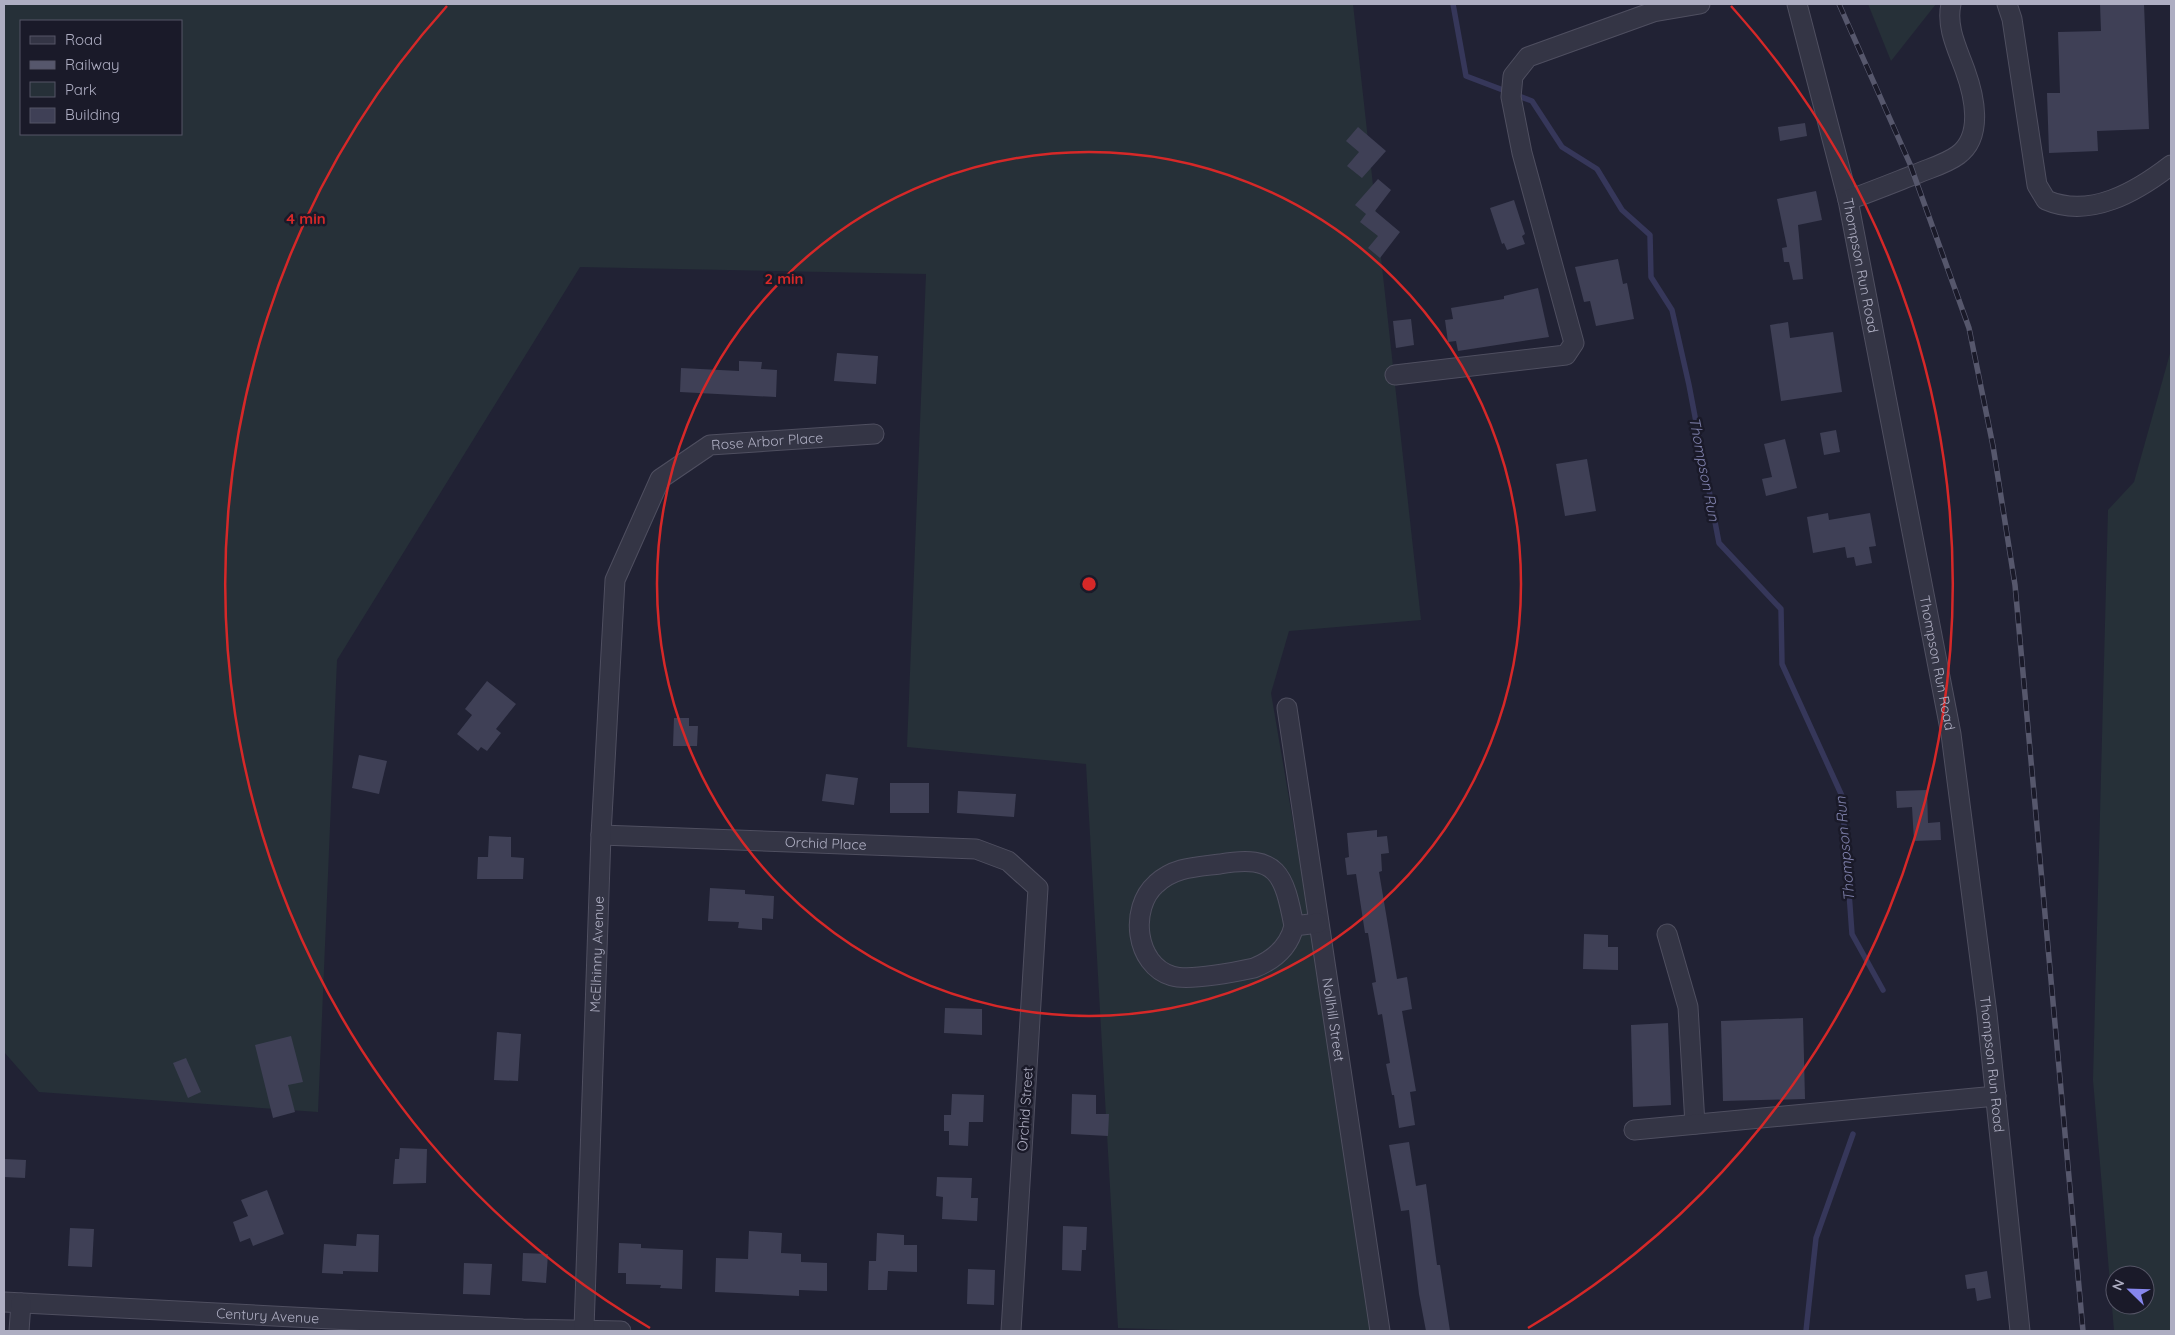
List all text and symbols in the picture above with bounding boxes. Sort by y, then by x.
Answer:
legend [20,20,182,135]
text: Road [65,30,102,49]
text: Railway [65,55,120,74]
text: Park [65,80,97,99]
text: Building [65,105,120,124]
street label: Thompson Run Road [1839,196,1882,334]
text: 4 min [286,209,326,228]
text: 2 min [764,269,804,288]
water label: Thompson Run [1685,415,1724,523]
street label: Rose Arbor Place [711,428,824,454]
centre of rings [1080,575,1098,593]
street label: Thompson Run Road [1915,594,1959,732]
water label: Thompson Run [1830,795,1859,902]
street label: Orchid Place [785,833,867,854]
street label: McElhinny Avenue [586,895,608,1013]
street label: Nollhill Street [1318,976,1349,1063]
street label: Thompson Run Road [1976,995,2008,1133]
street label: Orchid Street [1013,1066,1037,1152]
north arrow [2105,1265,2155,1315]
text: N [2108,1277,2128,1293]
street label: Century Avenue [216,1304,320,1327]

